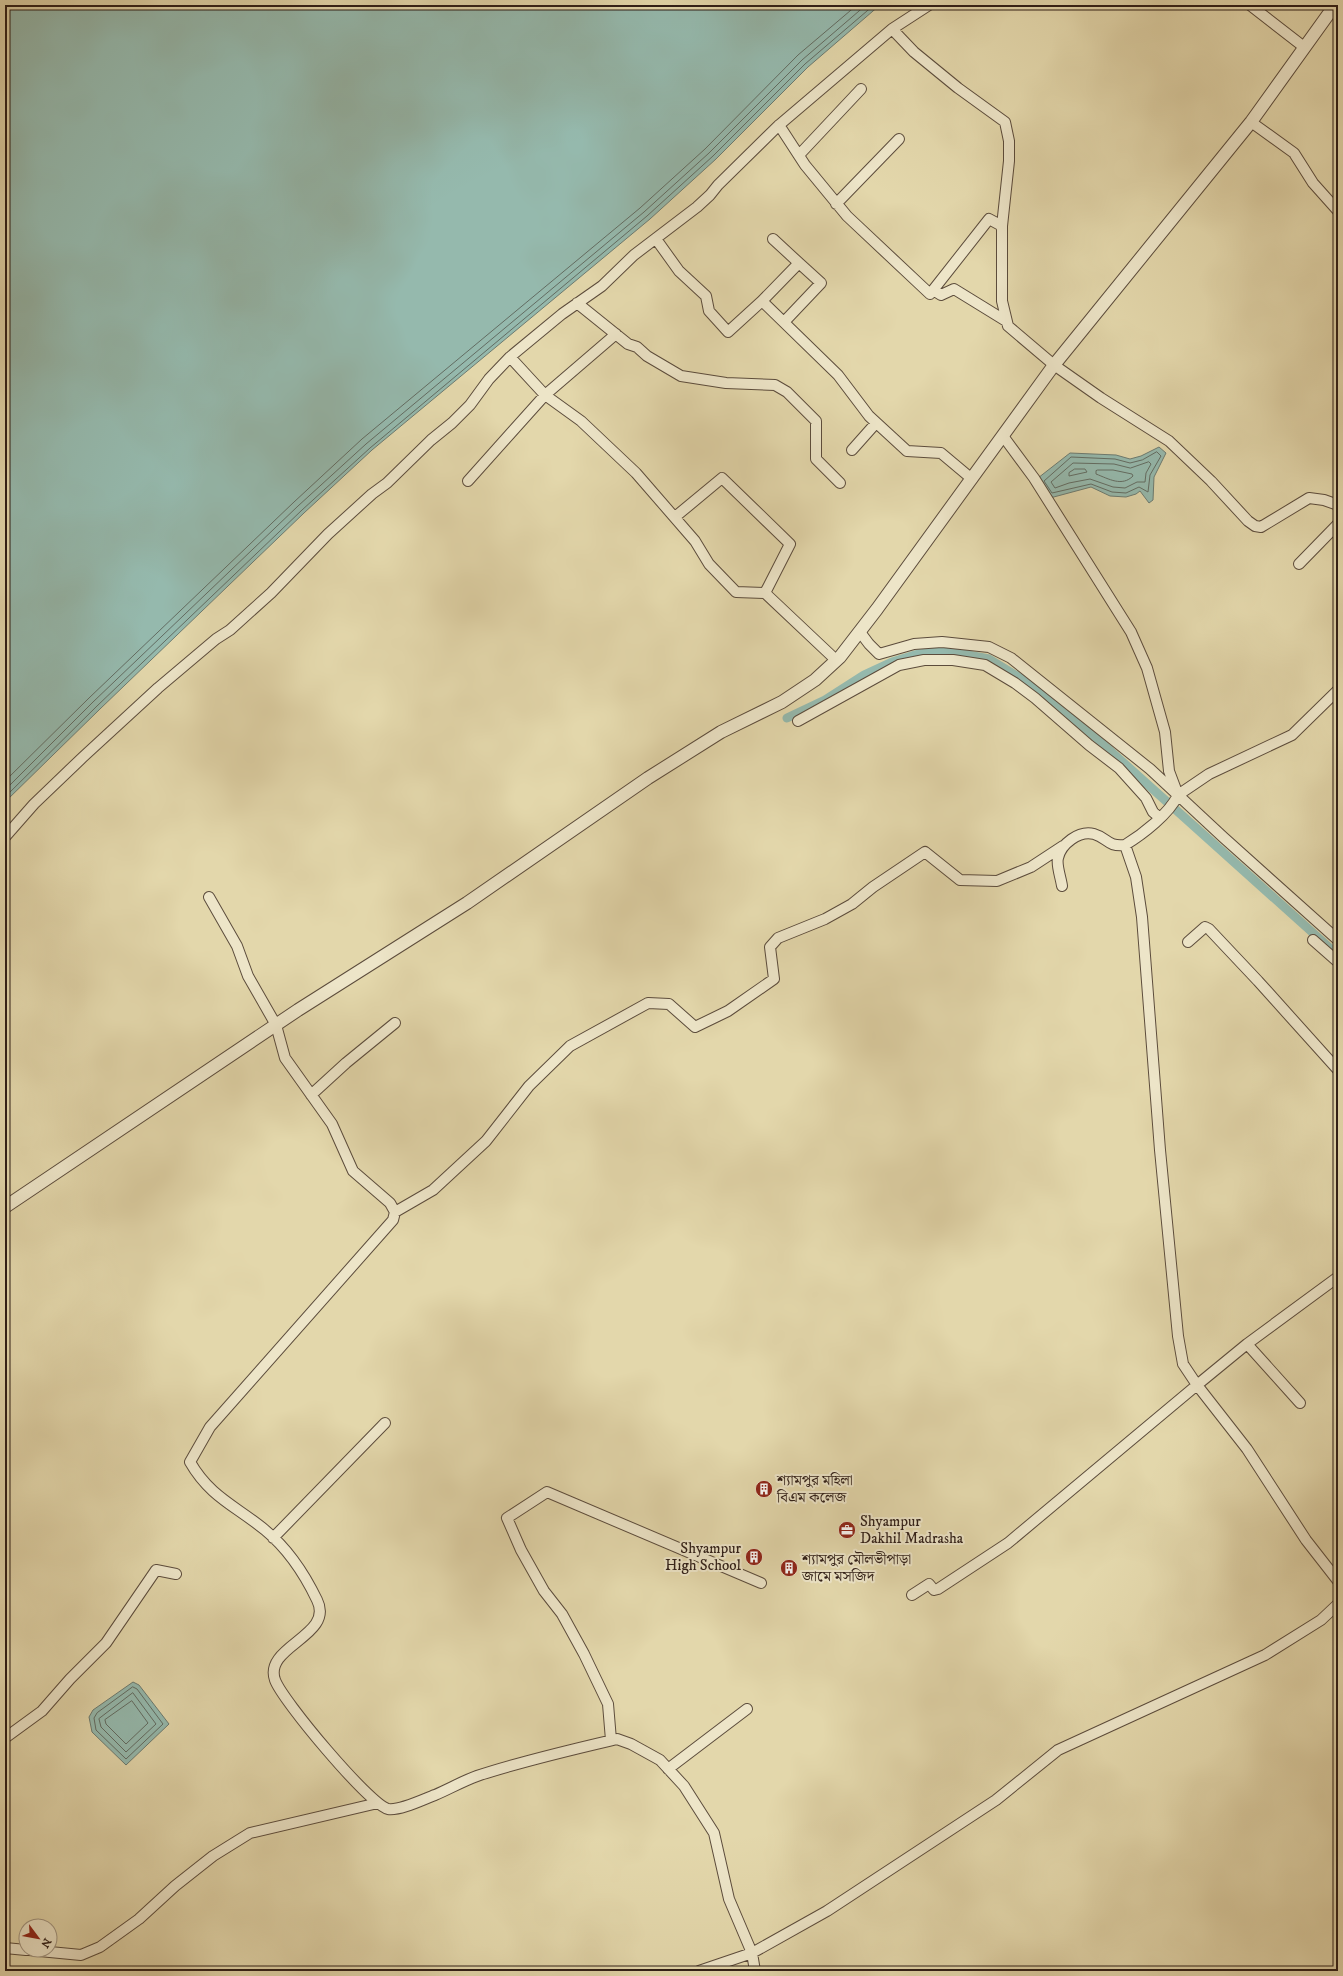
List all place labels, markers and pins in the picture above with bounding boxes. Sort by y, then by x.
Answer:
place label: শ্যামপুর মহিলা বিএম কলেজ [776,1471,853,1507]
building icon: শ্যামপুর মহিলা বিএম কলেজ [754,1479,774,1499]
place label: Shyampur Dakhil Madrasha [860,1512,964,1548]
office icon: Shyampur Dakhil Madrasha [837,1520,857,1540]
place label: Shyampur High School [665,1539,741,1575]
building icon: Shyampur High School [744,1547,764,1567]
place label: শ্যামপুর মৌলভীপাড়া জামে মসজিদ [801,1550,911,1586]
building icon: শ্যামপুর মৌলভীপাড়া জামে মসজিদ [779,1558,799,1578]

